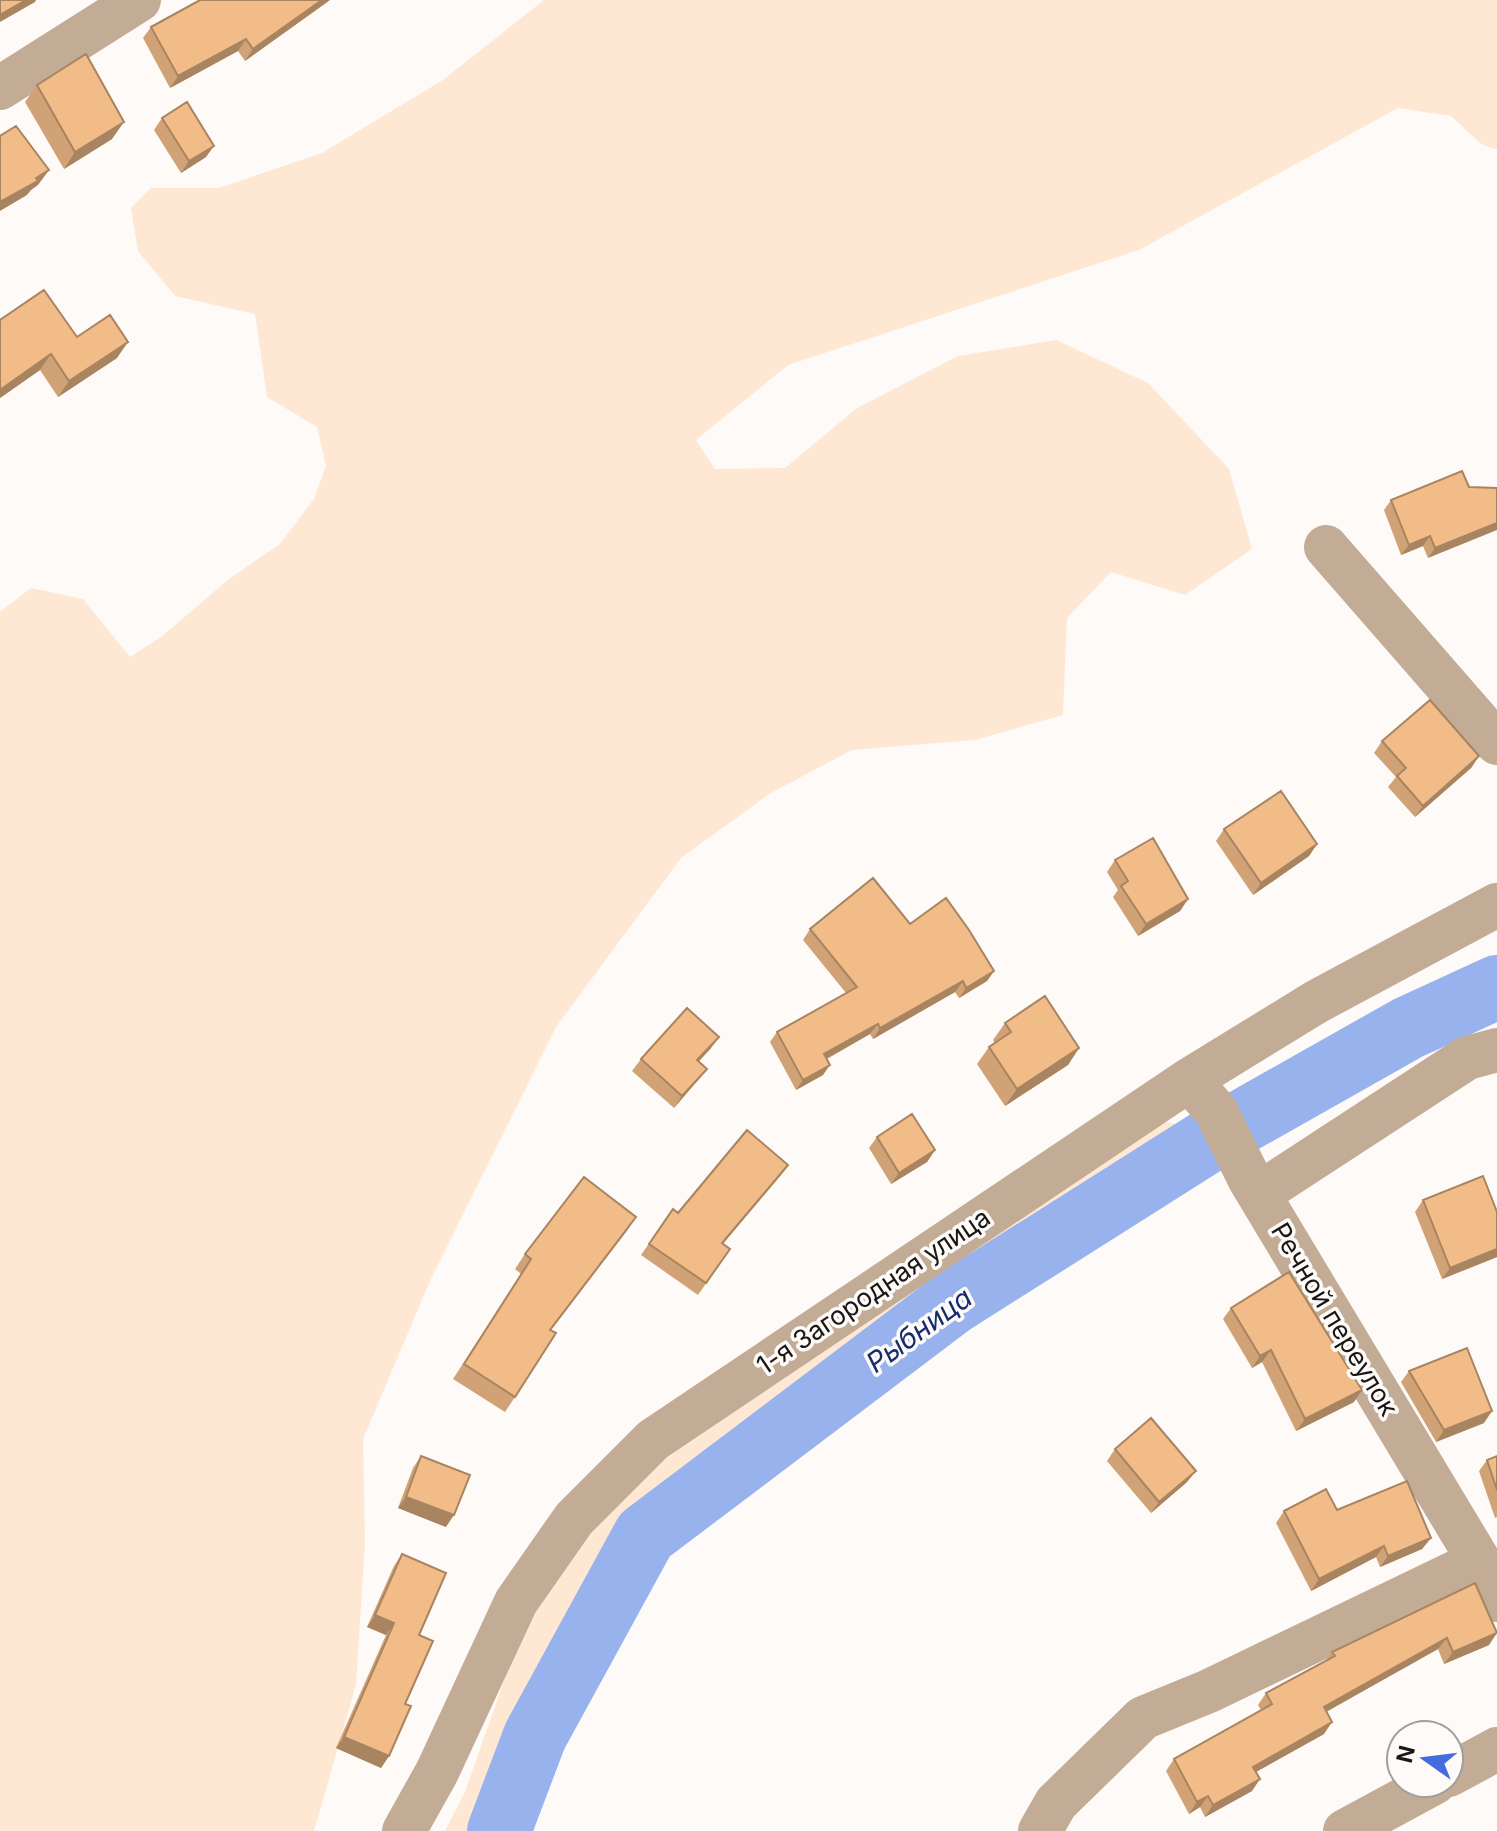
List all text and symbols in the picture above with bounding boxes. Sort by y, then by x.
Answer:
street label: 1-я Загородная улица [750,1201,996,1381]
street label: Речной переулок [1265,1217,1405,1421]
water label: Рыбница [860,1280,978,1380]
north arrow [1385,1719,1465,1799]
text: N [1391,1743,1420,1765]

